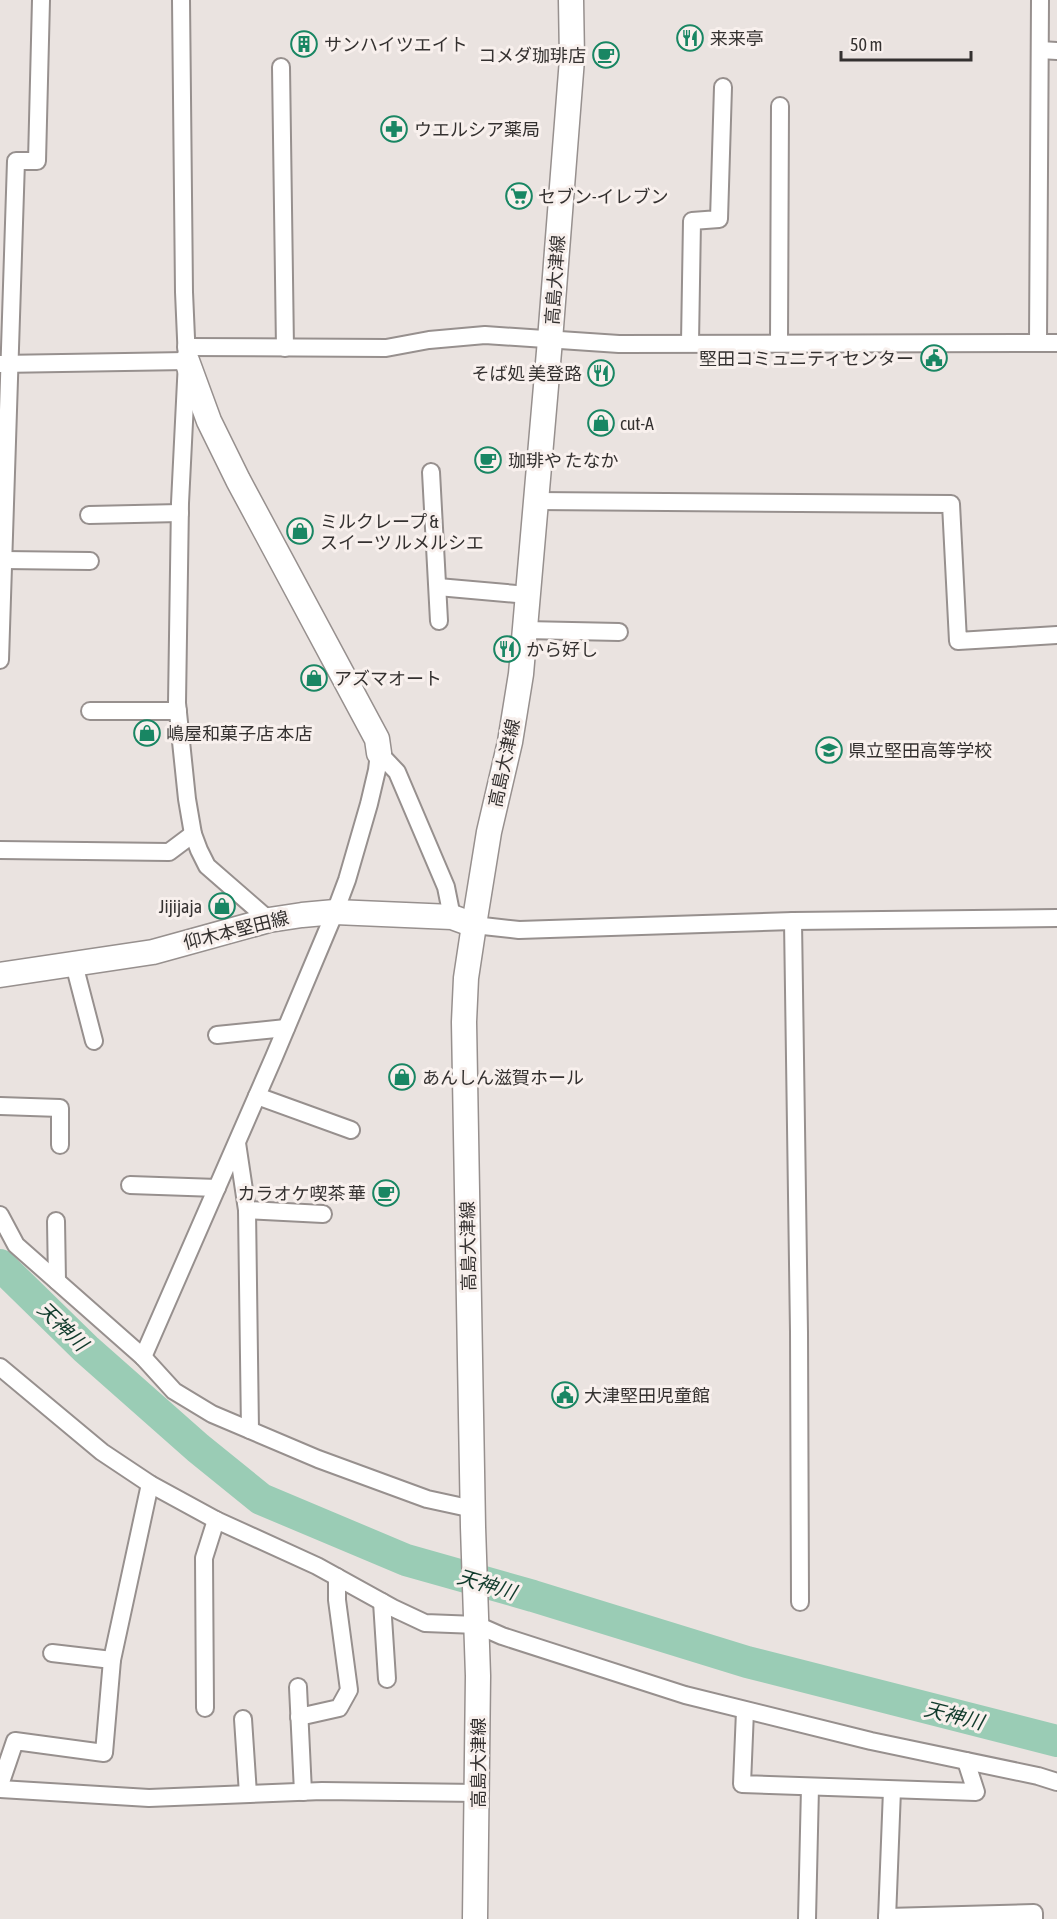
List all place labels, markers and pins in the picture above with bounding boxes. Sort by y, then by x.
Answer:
restaurant icon: 来来亭 [675,23,705,53]
place label: 来来亭 [710,28,764,49]
building icon: サンハイツエイト [289,29,319,59]
place label: サンハイツエイト [324,34,468,55]
cafe icon: コメダ珈琲店 [591,40,621,70]
place label: コメダ珈琲店 [478,45,586,66]
pharmacy icon: ウエルシア薬局 [379,114,409,144]
place label: ウエルシア薬局 [414,119,540,140]
supermarket icon: セブン-イレブン [504,181,534,211]
place label: セブン-イレブン [538,186,669,207]
public building icon: 堅田コミュニティセンター [919,343,949,373]
place label: 堅田コミュニティセンター [699,348,914,369]
restaurant icon: そば処 美登路 [586,358,616,388]
place label: そば処 美登路 [472,363,582,384]
shop icon: cut-A [586,408,616,438]
place label: cut-A [620,413,654,434]
cafe icon: 珈琲や たなか [473,445,503,475]
place label: 珈琲や たなか [508,450,618,471]
place label: ミルクレープ & スイーツ ルメルシエ [320,511,484,553]
shop icon: ミルクレープ & スイーツ ルメルシエ [285,516,315,546]
restaurant icon: から好し [492,634,522,664]
place label: から好し [526,639,598,660]
shop icon: アズマオート [299,663,329,693]
place label: アズマオート [334,668,442,689]
shop icon: 嶋屋和菓子店 本店 [132,718,162,748]
place label: 嶋屋和菓子店 本店 [166,723,312,744]
school or university icon: 県立堅田高等学校 [814,735,844,765]
place label: 県立堅田高等学校 [848,740,992,761]
shop icon: Jijijaja [207,891,237,921]
place label: Jijijaja [159,896,202,917]
shop icon: あんしん滋賀ホール [387,1062,417,1092]
place label: あんしん滋賀ホール [422,1067,584,1088]
cafe icon: カラオケ喫茶 華 [371,1178,401,1208]
place label: カラオケ喫茶 華 [238,1183,366,1204]
public building icon: 大津堅田児童館 [550,1380,580,1410]
place label: 大津堅田児童館 [584,1385,710,1406]

